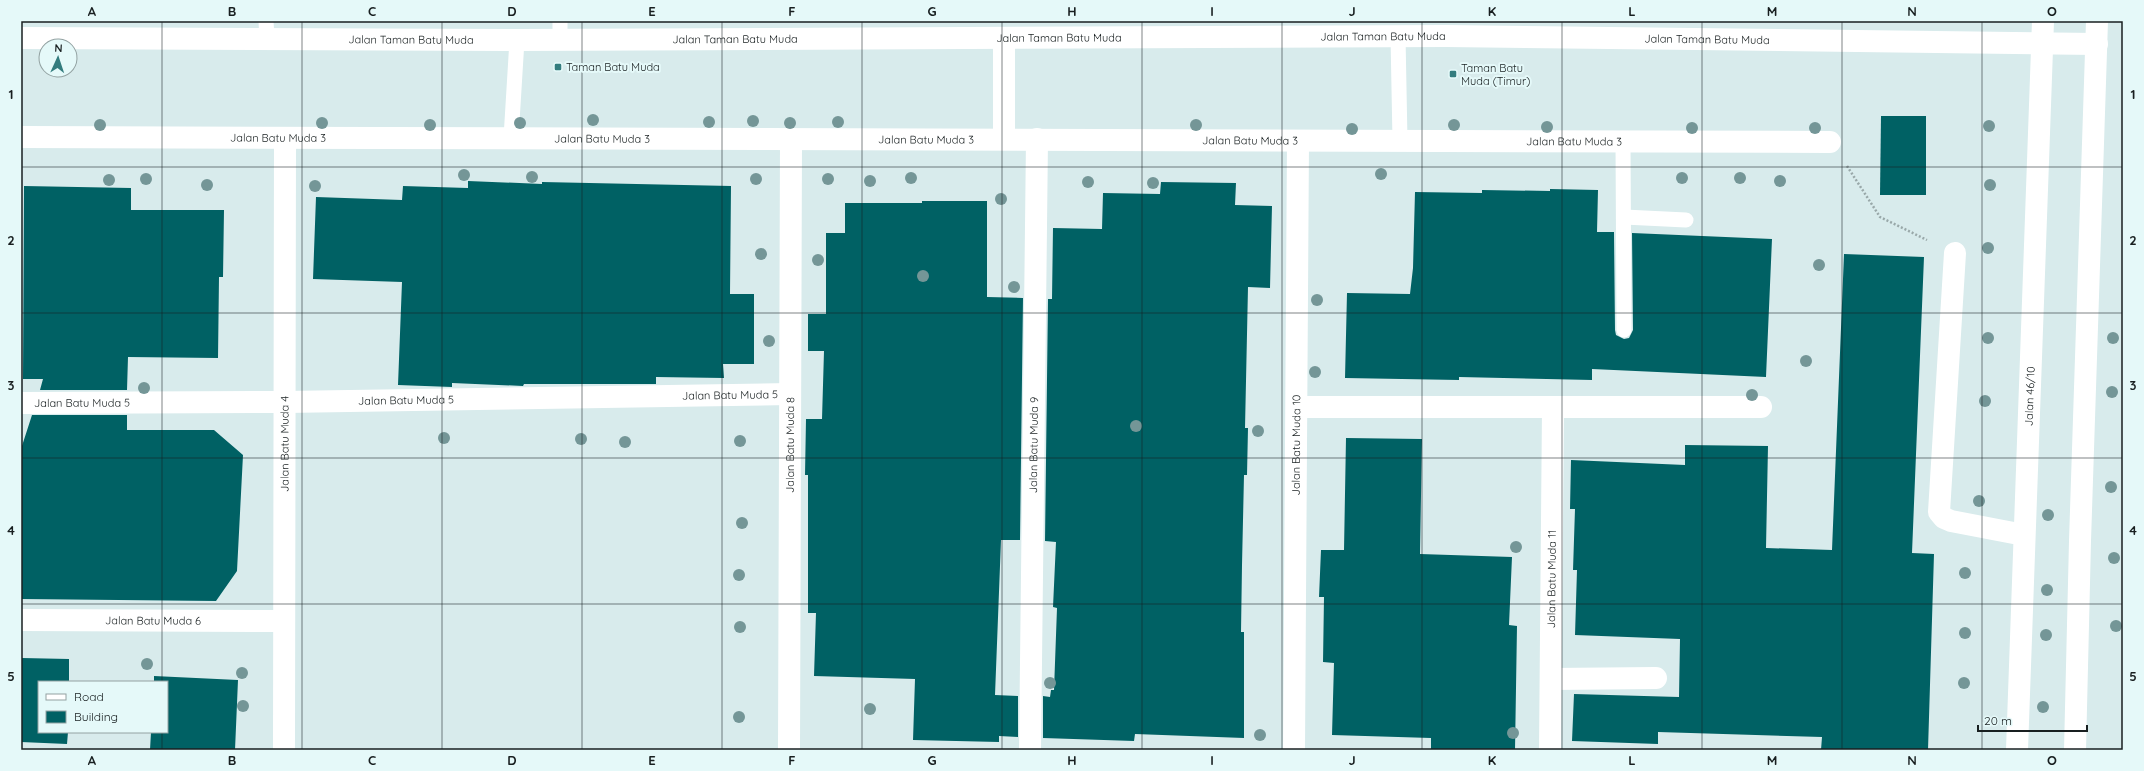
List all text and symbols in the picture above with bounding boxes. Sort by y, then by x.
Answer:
text: A [88,3,97,19]
text: B [228,3,236,19]
text: C [368,3,376,19]
text: D [507,3,517,19]
text: E [648,3,656,19]
text: F [788,3,796,19]
text: G [927,3,937,19]
text: H [1067,3,1077,19]
text: I [1210,3,1214,19]
text: J [1348,3,1356,19]
text: K [1488,3,1497,19]
text: L [1628,3,1636,19]
text: M [1767,3,1777,19]
text: N [1907,3,1917,19]
text: O [2047,3,2057,19]
street label: Jalan Taman Batu Muda [1320,29,1446,44]
street label: Jalan Taman Batu Muda [996,30,1122,45]
street label: Jalan Taman Batu Muda [1644,31,1770,47]
street label: Jalan Taman Batu Muda [348,32,474,47]
street label: Jalan Taman Batu Muda [672,32,798,46]
north arrow [38,38,78,78]
text: N [54,41,63,55]
place label: Taman Batu Muda [566,60,660,74]
place label: Taman Batu Muda (Timur) [1461,61,1530,88]
marker: Taman Batu Muda [553,62,563,72]
marker: Taman Batu Muda (Timur) [1448,69,1458,79]
text: 1 [8,86,14,102]
text: 1 [2130,86,2136,102]
street label: Jalan Batu Muda 3 [230,131,326,145]
street label: Jalan Batu Muda 3 [554,131,650,146]
street label: Jalan Batu Muda 3 [878,132,974,147]
street label: Jalan Batu Muda 3 [1202,133,1298,148]
street label: Jalan Batu Muda 3 [1526,134,1622,148]
text: 2 [7,232,15,248]
text: 2 [2129,232,2137,248]
street label: Jalan 46/10 [2022,366,2038,426]
text: 3 [8,377,15,393]
text: 3 [2130,377,2137,393]
street label: Jalan Batu Muda 5 [682,387,778,403]
street label: Jalan Batu Muda 5 [358,392,454,408]
street label: Jalan Batu Muda 10 [1289,395,1303,495]
street label: Jalan Batu Muda 5 [34,396,130,410]
street label: Jalan Batu Muda 4 [277,396,292,492]
street label: Jalan Batu Muda 8 [783,397,797,493]
street label: Jalan Batu Muda 9 [1026,397,1041,493]
text: 4 [7,522,15,538]
text: 4 [2129,522,2137,538]
street label: Jalan Batu Muda 11 [1544,530,1559,628]
street label: Jalan Batu Muda 6 [105,613,201,628]
text: 5 [7,668,15,684]
text: 5 [2129,668,2137,684]
legend [38,681,168,733]
text: Road [74,689,104,704]
scale bar [1978,707,2087,733]
text: Building [74,709,118,724]
text: 20 m [1984,713,2012,728]
text: A [88,752,97,768]
text: B [228,752,236,768]
text: C [368,752,376,768]
text: D [507,752,517,768]
text: E [648,752,656,768]
text: F [788,752,796,768]
text: G [927,752,937,768]
text: H [1067,752,1077,768]
text: I [1210,752,1214,768]
text: J [1348,752,1356,768]
text: K [1488,752,1497,768]
text: L [1628,752,1636,768]
text: M [1767,752,1777,768]
text: N [1907,752,1917,768]
text: O [2047,752,2057,768]

